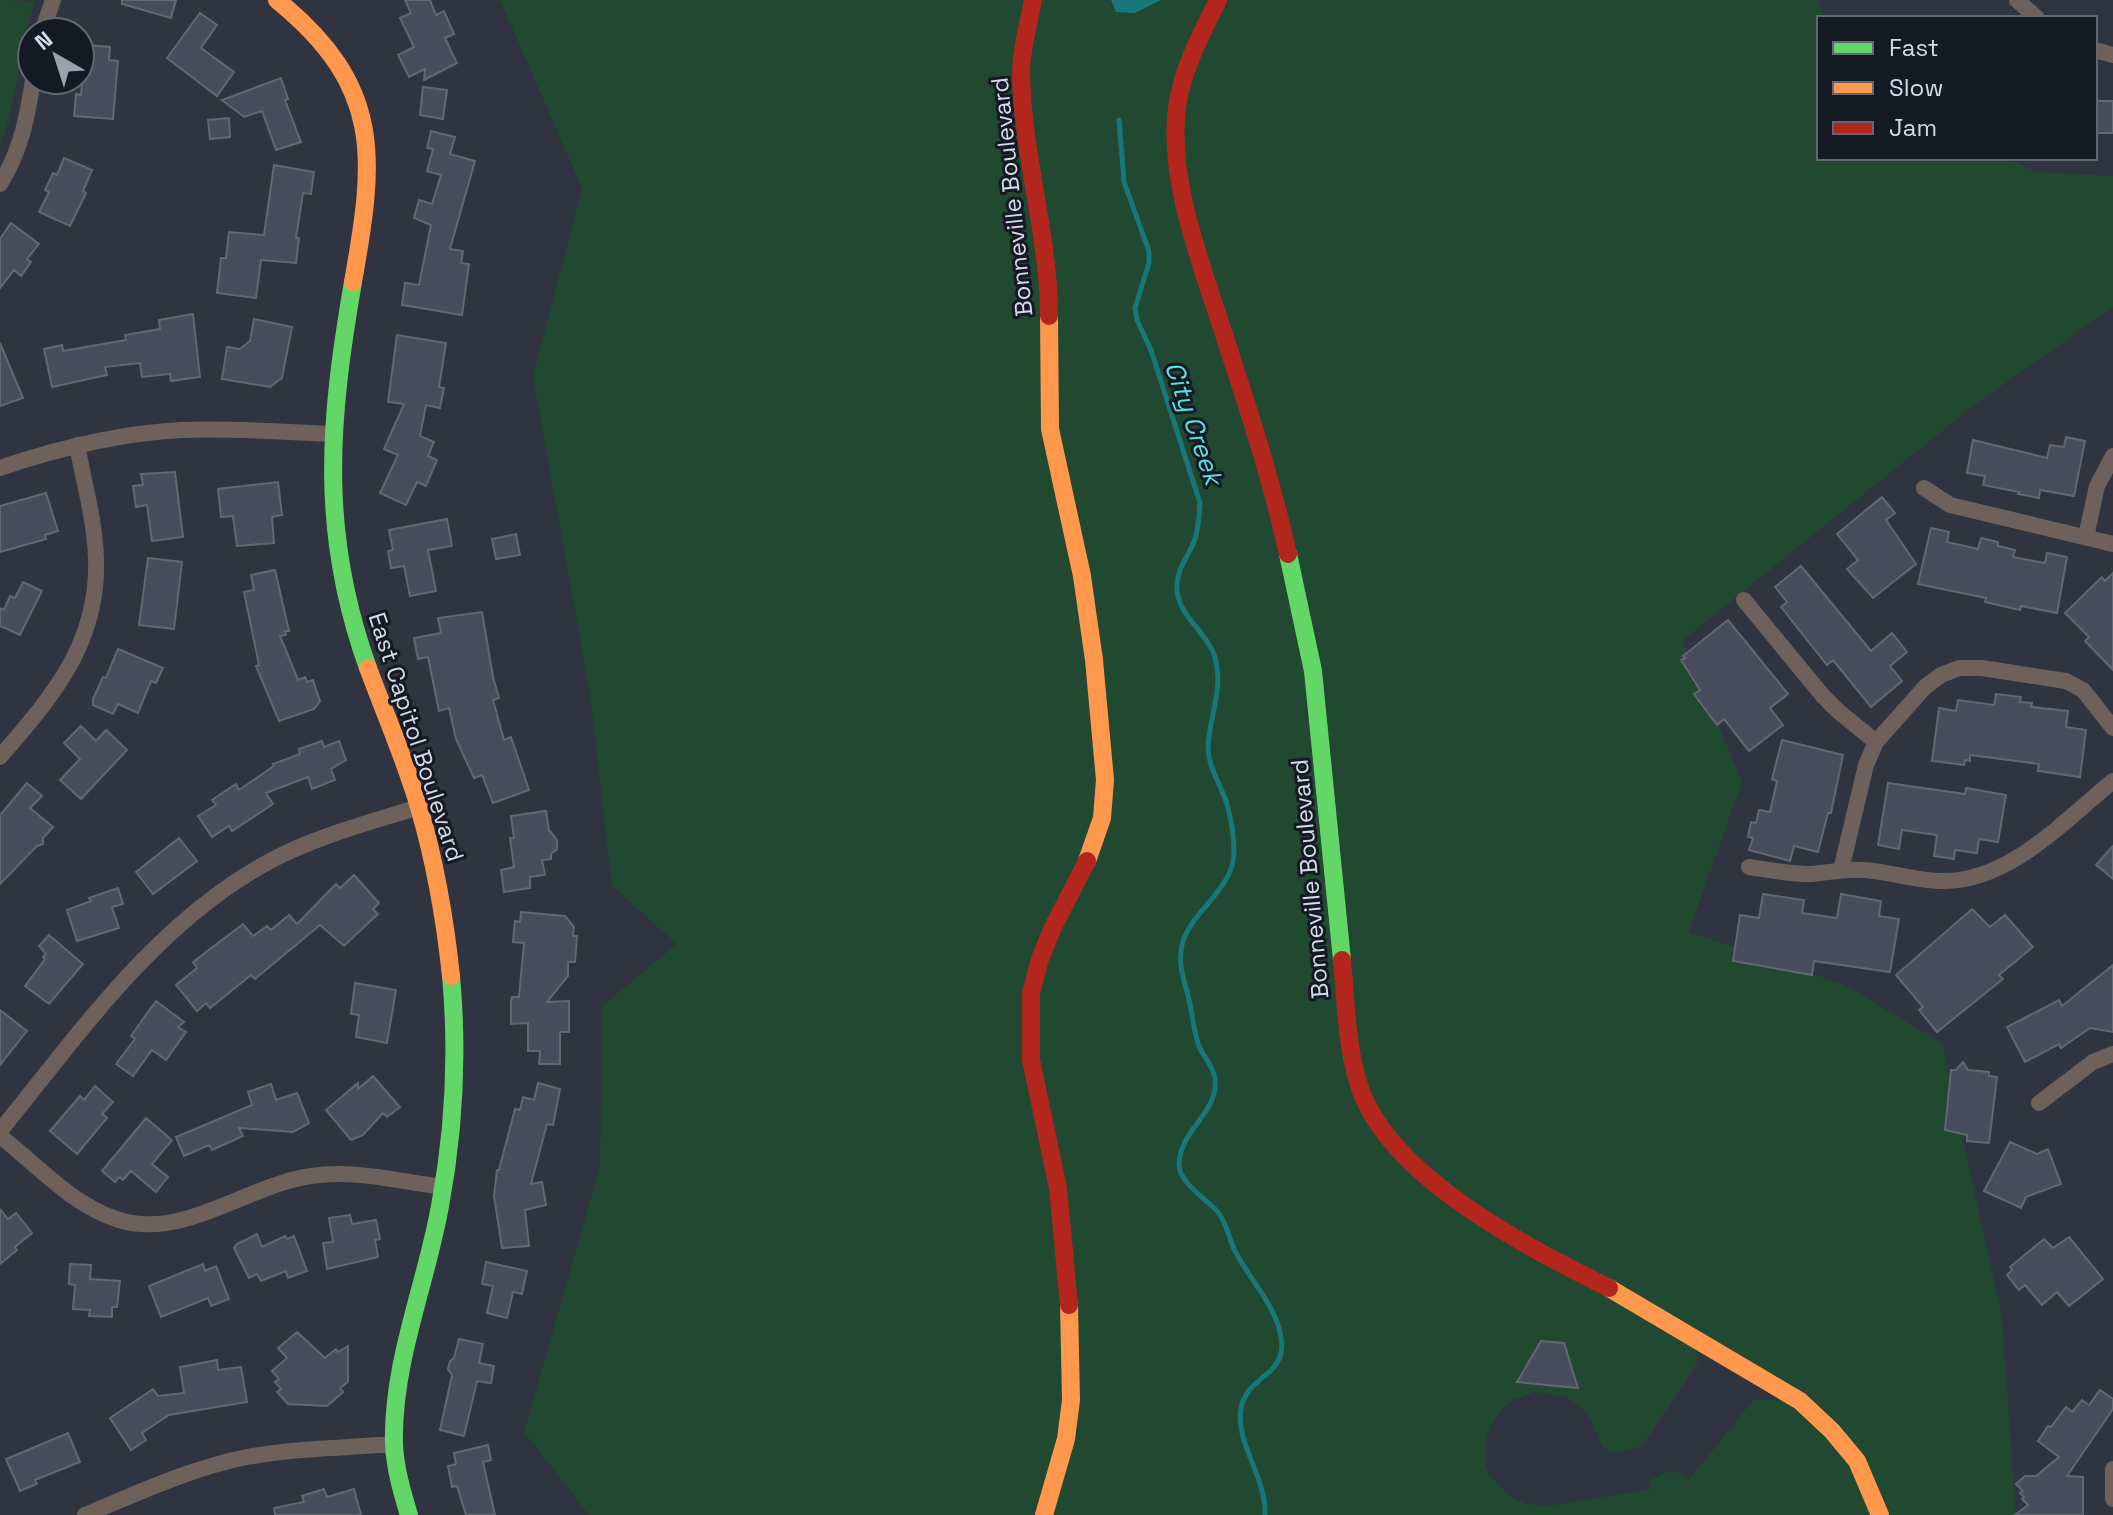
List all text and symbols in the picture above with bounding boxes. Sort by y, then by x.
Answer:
north arrow [16,16,96,96]
legend [1817,16,2097,160]
text: N [29,25,58,56]
text: Fast [1889,32,1939,63]
text: Slow [1889,72,1943,103]
street label: Bonneville Boulevard [984,76,1039,318]
text: Jam [1889,112,1937,143]
water label: City Creek [1157,357,1232,492]
street label: East Capitol Boulevard [362,608,471,865]
street label: Bonneville Boulevard [1284,758,1335,1000]

